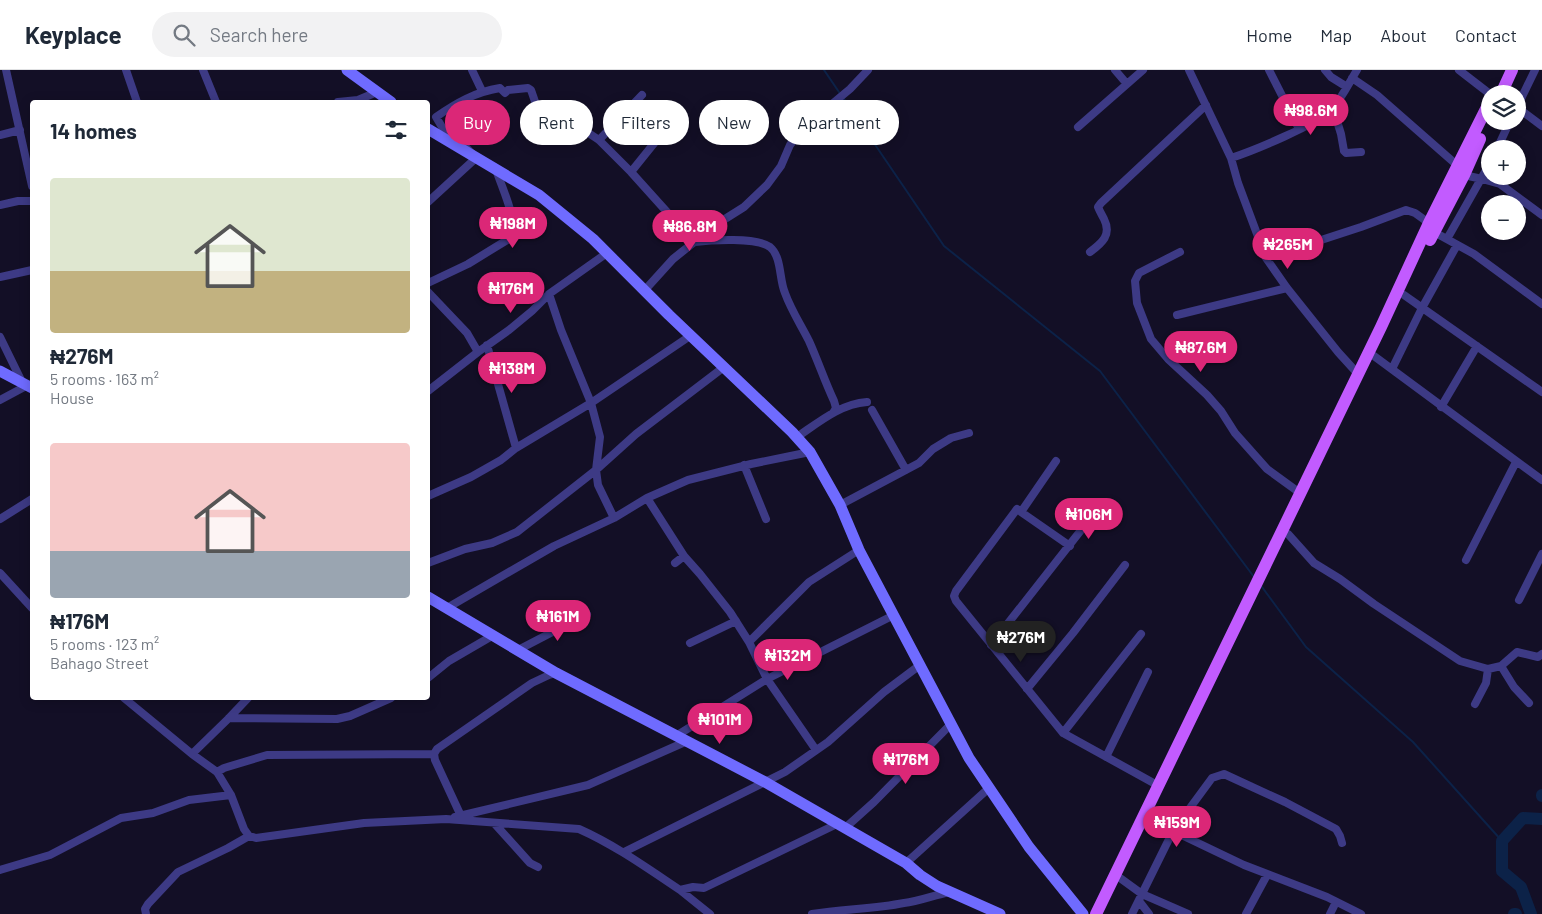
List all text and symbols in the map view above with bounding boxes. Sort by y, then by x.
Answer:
search box [152,12,502,57]
text: Keyplace [25,20,122,49]
icon: search [170,21,198,49]
text: Search here [210,23,308,46]
text: Home [1246,24,1292,46]
text: Map [1320,24,1352,46]
text: About [1380,24,1427,46]
text: Contact [1455,24,1517,46]
map controls [1481,85,1526,240]
button: layers [1481,85,1526,130]
pin: ₦98.6M [1270,93,1352,136]
chip: Buy [445,100,510,145]
chip: Rent [520,100,593,145]
chip: Filters [603,100,689,145]
chip: New [699,100,769,145]
chip: Apartment [779,100,899,145]
text: ₦98.6M [1284,100,1338,119]
icon: filters [382,116,410,144]
text: 14 homes [50,118,137,143]
button: + [1481,140,1526,185]
button: − [1481,195,1526,240]
pin: ₦198M [478,206,548,249]
pin: ₦86.8M [649,210,731,252]
icon: home [185,211,275,301]
text: ₦198M [490,213,536,232]
text: ₦86.8M [663,216,717,235]
pin: ₦265M [1253,228,1323,270]
text: ₦265M [1263,234,1313,253]
pin: ₦176M [476,272,546,314]
text: ₦176M [488,278,534,297]
pin: ₦87.6M [1160,330,1242,373]
text: ₦87.6M [1175,337,1227,356]
text: ₦276M [50,343,114,368]
pin: ₦138M [477,352,547,394]
text: ₦138M [489,358,535,377]
text: 5 rooms · 163 m² [50,369,159,388]
text: House [50,388,94,407]
icon: home [185,476,275,566]
pin: ₦106M [1054,498,1124,540]
text: ₦106M [1066,504,1112,523]
pin: ₦161M [523,600,593,642]
text: ₦161M [537,606,579,625]
text: ₦176M [50,608,109,633]
pin: ₦276M [986,620,1056,663]
text: ₦276M [997,627,1045,646]
text: 5 rooms · 123 m² [50,634,159,653]
pin: ₦132M [753,638,823,681]
text: ₦132M [765,645,811,664]
text: Bahago Street [50,653,149,672]
pin: ₦101M [685,702,755,745]
text: ₦101M [698,709,742,728]
pin: ₦176M [871,742,941,785]
text: ₦176M [883,749,929,768]
pin: ₦159M [1142,806,1212,848]
text: ₦159M [1154,812,1200,831]

